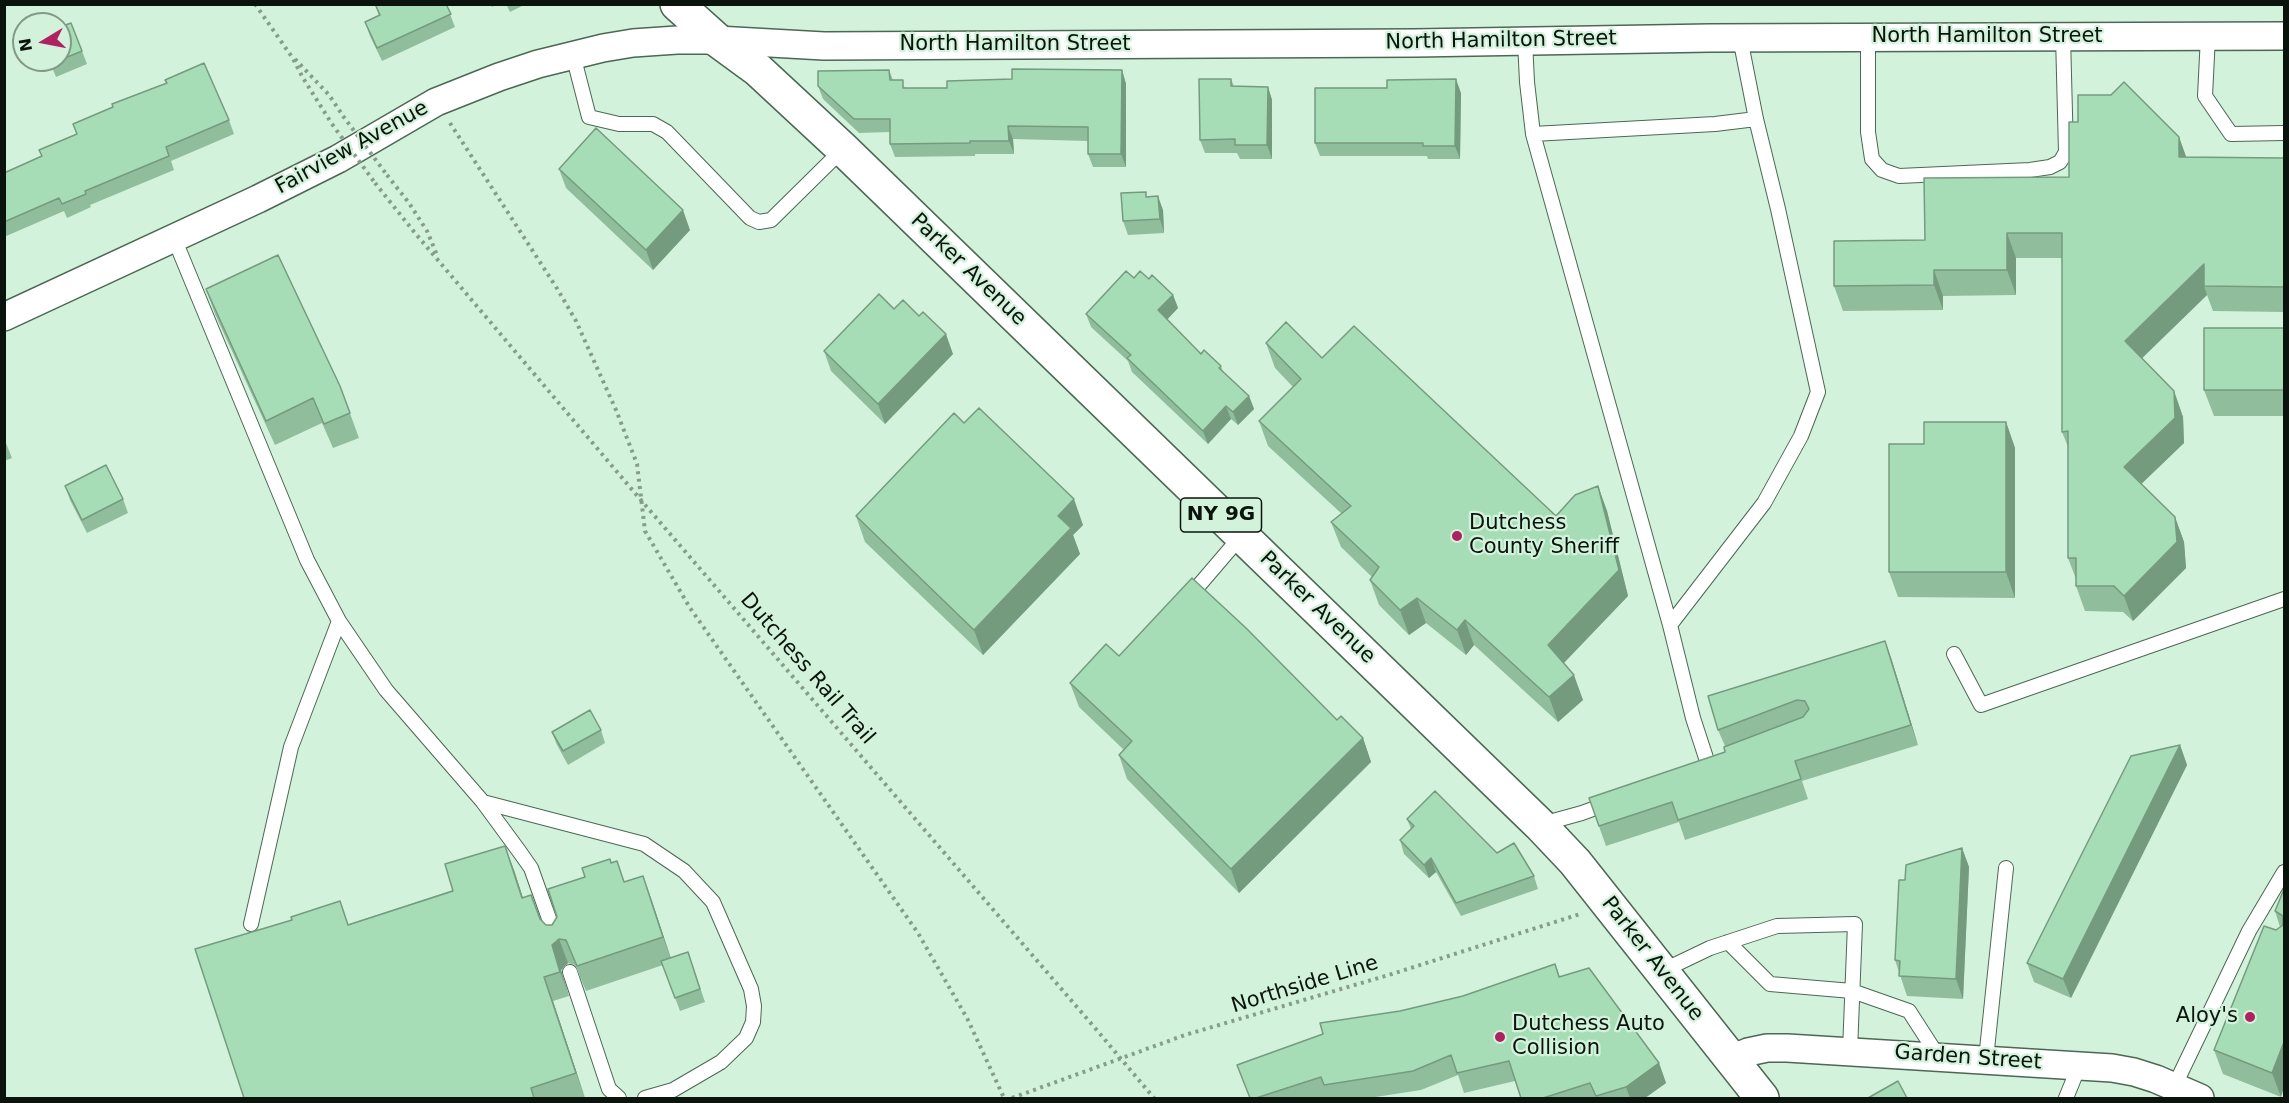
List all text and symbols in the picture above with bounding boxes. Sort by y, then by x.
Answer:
north arrow [12,12,72,72]
street label: North Hamilton Street [1871,24,2103,50]
street label: North Hamilton Street [1385,26,1617,56]
street label: North Hamilton Street [899,32,1131,58]
text: N [15,37,36,53]
street label: Fairview Avenue [271,96,433,200]
street label: Parker Avenue [905,209,1031,331]
road number: NY 9G [1180,498,1262,532]
place label: Dutchess County Sheriff [1469,511,1619,561]
marker: Dutchess County Sheriff [1450,529,1464,543]
street label: Parker Avenue [1254,547,1380,669]
street label: Dutchess Rail Trail [734,588,880,750]
street label: Parker Avenue [1596,892,1708,1026]
street label: Northside Line [1229,951,1381,1019]
place label: Aloy's [2176,1004,2238,1030]
marker: Aloy's [2243,1010,2257,1024]
place label: Dutchess Auto Collision [1512,1012,1665,1062]
marker: Dutchess Auto Collision [1493,1030,1507,1044]
street label: Garden Street [1894,1040,2042,1076]

